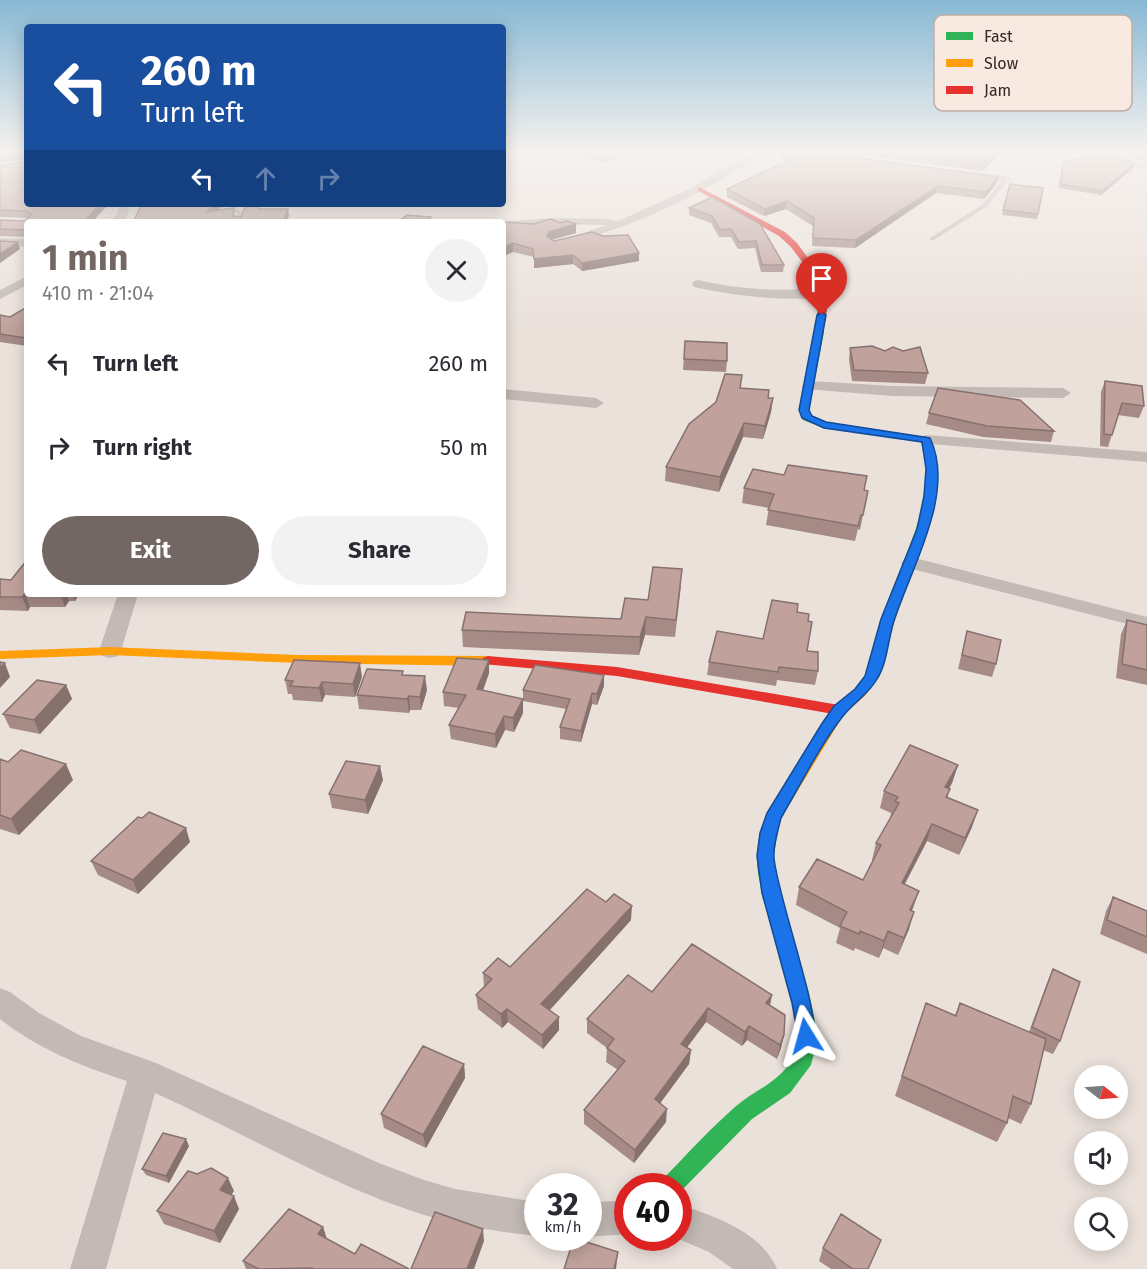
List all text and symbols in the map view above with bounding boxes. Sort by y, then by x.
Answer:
legend [934,15,1132,111]
text: Fast [984,27,1013,46]
text: 260 m [141,46,256,96]
icon: left [42,48,120,126]
text: Slow [984,54,1019,73]
text: Jam [984,81,1011,100]
text: Turn left [141,97,244,129]
icon: left [186,162,219,195]
icon: ahead [249,162,282,195]
icon: right [312,162,345,195]
text: 1 min [42,236,129,280]
button: close [425,239,488,302]
pin [796,253,847,315]
icon: arrive [805,262,838,295]
text: 410 m · 21:04 [42,281,154,305]
icon: left [42,347,75,380]
text: Turn left [93,350,178,377]
text: 260 m [428,350,488,377]
icon: right [42,431,75,464]
text: Turn right [93,434,192,461]
text: 50 m [440,434,488,461]
button: Exit [42,516,259,585]
button: Share [271,516,488,585]
position arrow [774,1004,838,1068]
north arrow [1074,1065,1128,1119]
map controls [1074,1065,1128,1251]
button: sound [1074,1131,1128,1185]
speed limit sign: 40 [614,1173,692,1251]
text: 32 [548,1187,578,1223]
button: search [1074,1197,1128,1251]
text: km/h [544,1218,582,1236]

